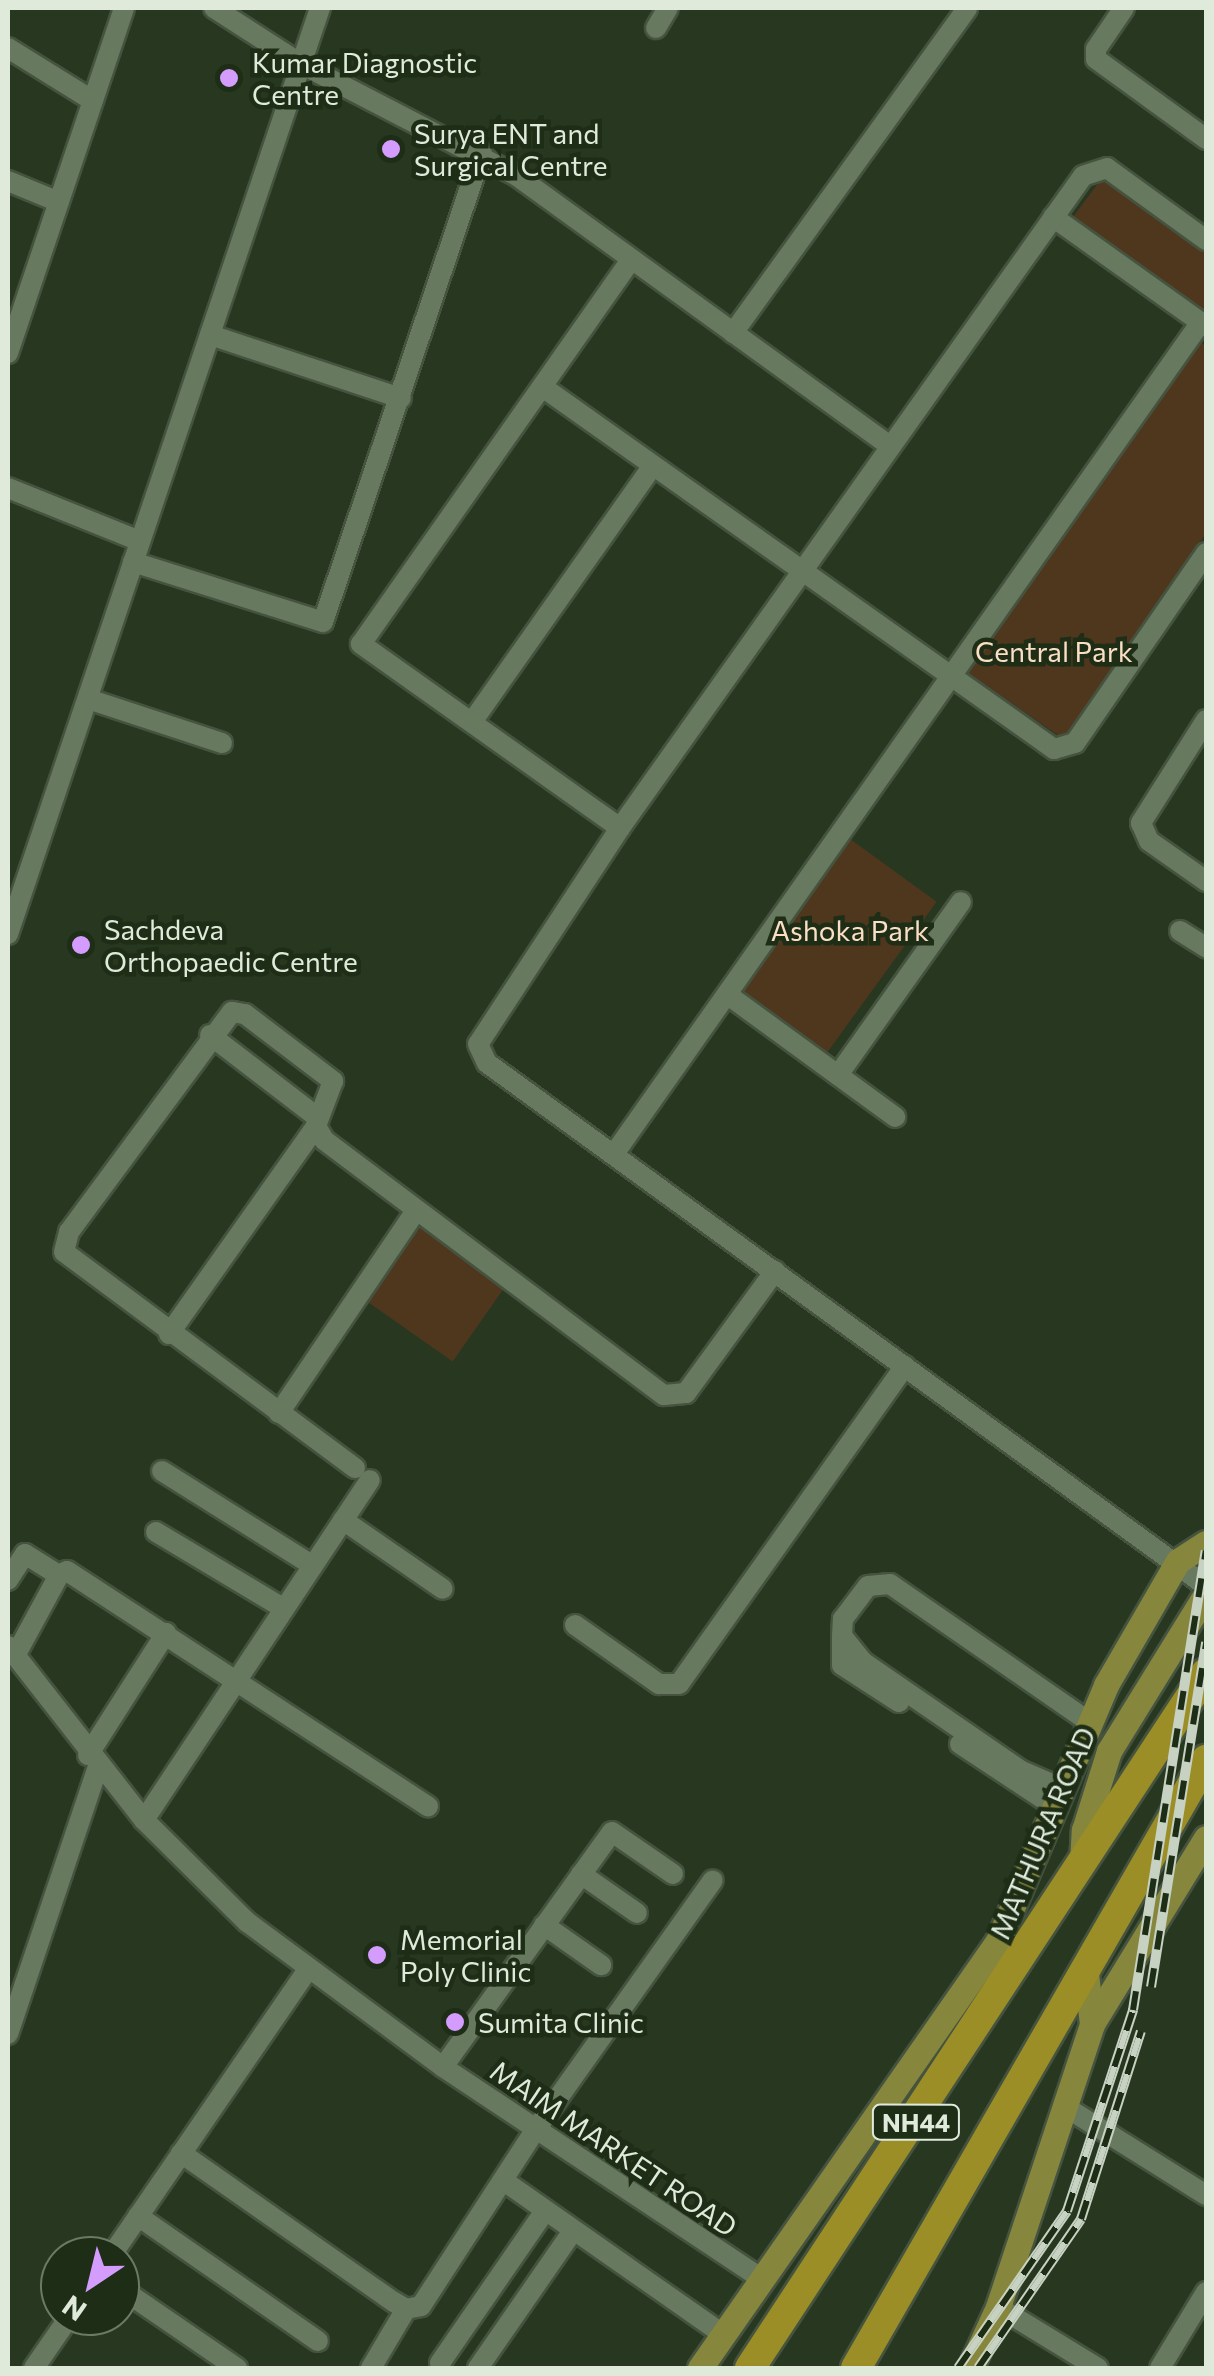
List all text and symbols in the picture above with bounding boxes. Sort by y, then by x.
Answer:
place label: Kumar Diagnostic Centre [252,45,477,111]
marker: Kumar Diagnostic Centre [216,65,242,91]
place label: Surya ENT and Surgical Centre [414,116,608,182]
marker: Surya ENT and Surgical Centre [378,136,404,162]
park label: Central Park [975,634,1133,668]
place label: Sachdeva Orthopaedic Centre [104,912,358,978]
park label: Ashoka Park [771,913,929,947]
marker: Sachdeva Orthopaedic Centre [68,932,94,958]
street label: MATHURA ROAD [982,1722,1102,1944]
place label: Memorial Poly Clinic [400,1922,531,1988]
marker: Memorial Poly Clinic [364,1942,390,1968]
place label: Sumita Clinic [478,2005,644,2039]
marker: Sumita Clinic [442,2009,468,2035]
street label: MAIM MARKET ROAD [484,2053,744,2243]
road number: NH44 [871,2102,961,2142]
north arrow [40,2236,140,2336]
text: N [56,2289,92,2329]

